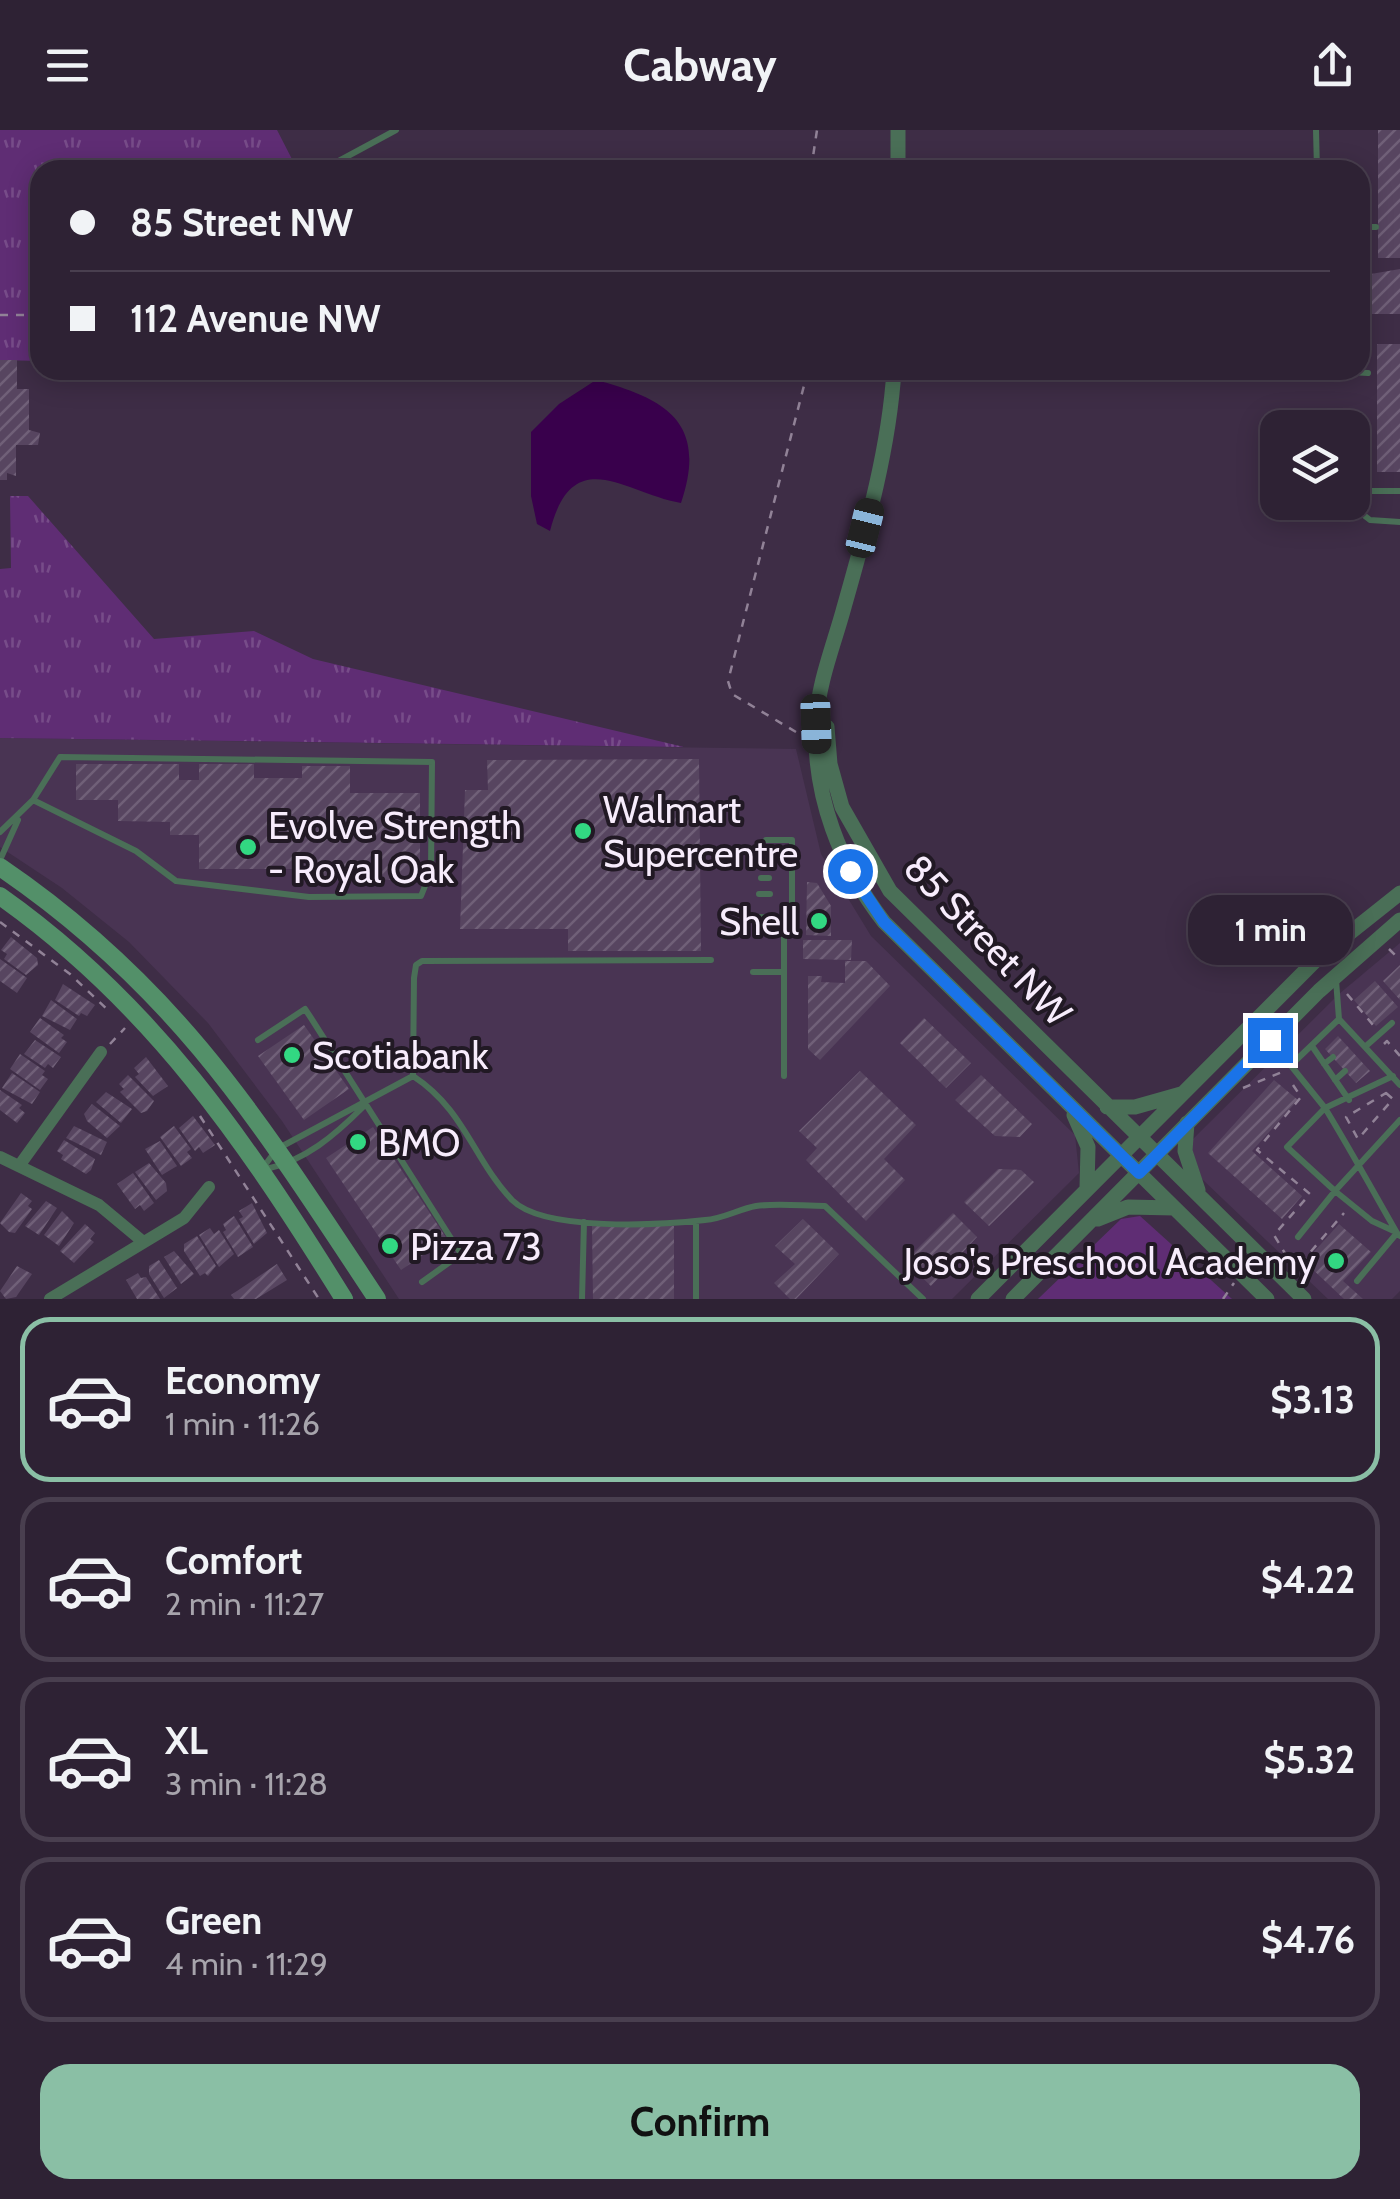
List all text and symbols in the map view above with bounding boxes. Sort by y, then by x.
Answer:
icon: menu [40,38,95,93]
text: Cabway [623,38,777,92]
icon: share [1305,38,1360,93]
text: 85 Street NW [130,199,353,246]
text: 112 Avenue NW [130,295,381,342]
map controls [1260,410,1370,520]
button: layers [1260,410,1370,520]
car [843,495,887,561]
car [800,693,832,755]
place label: Walmart Supercentre [603,786,798,877]
place label: Evolve Strength - Royal Oak [268,802,522,893]
marker: Walmart Supercentre [572,820,594,842]
marker: Evolve Strength - Royal Oak [237,836,259,858]
street label: 85 Street NW [894,844,1082,1036]
route start [828,849,873,894]
callout: 1 min [1188,895,1352,965]
place label: Shell [719,898,799,945]
marker: Shell [808,910,830,932]
text: 1 min [1234,910,1307,949]
route end [1248,1018,1293,1063]
place label: Scotiabank [312,1032,489,1079]
marker: Scotiabank [281,1044,303,1066]
place label: BMO [378,1119,461,1166]
marker: BMO [347,1131,369,1153]
place label: Pizza 73 [410,1223,542,1270]
marker: Pizza 73 [379,1235,401,1257]
place label: Joso's Preschool Academy [902,1238,1316,1285]
marker: Joso's Preschool Academy [1325,1250,1347,1272]
icon: car [45,1355,135,1445]
text: Economy [165,1357,320,1404]
text: $3.13 [1270,1376,1355,1423]
text: 1 min · 11:26 [165,1404,320,1443]
icon: car [45,1535,135,1625]
text: Comfort [165,1537,302,1584]
text: $4.22 [1261,1556,1355,1603]
text: 2 min · 11:27 [165,1584,324,1623]
icon: car [45,1715,135,1805]
text: XL [165,1717,208,1764]
text: $5.32 [1264,1736,1355,1783]
text: 3 min · 11:28 [165,1764,328,1803]
icon: car [45,1895,135,1985]
text: Green [165,1897,262,1944]
text: $4.76 [1261,1916,1355,1963]
text: 4 min · 11:29 [165,1944,328,1983]
button: Confirm [40,2064,1360,2179]

